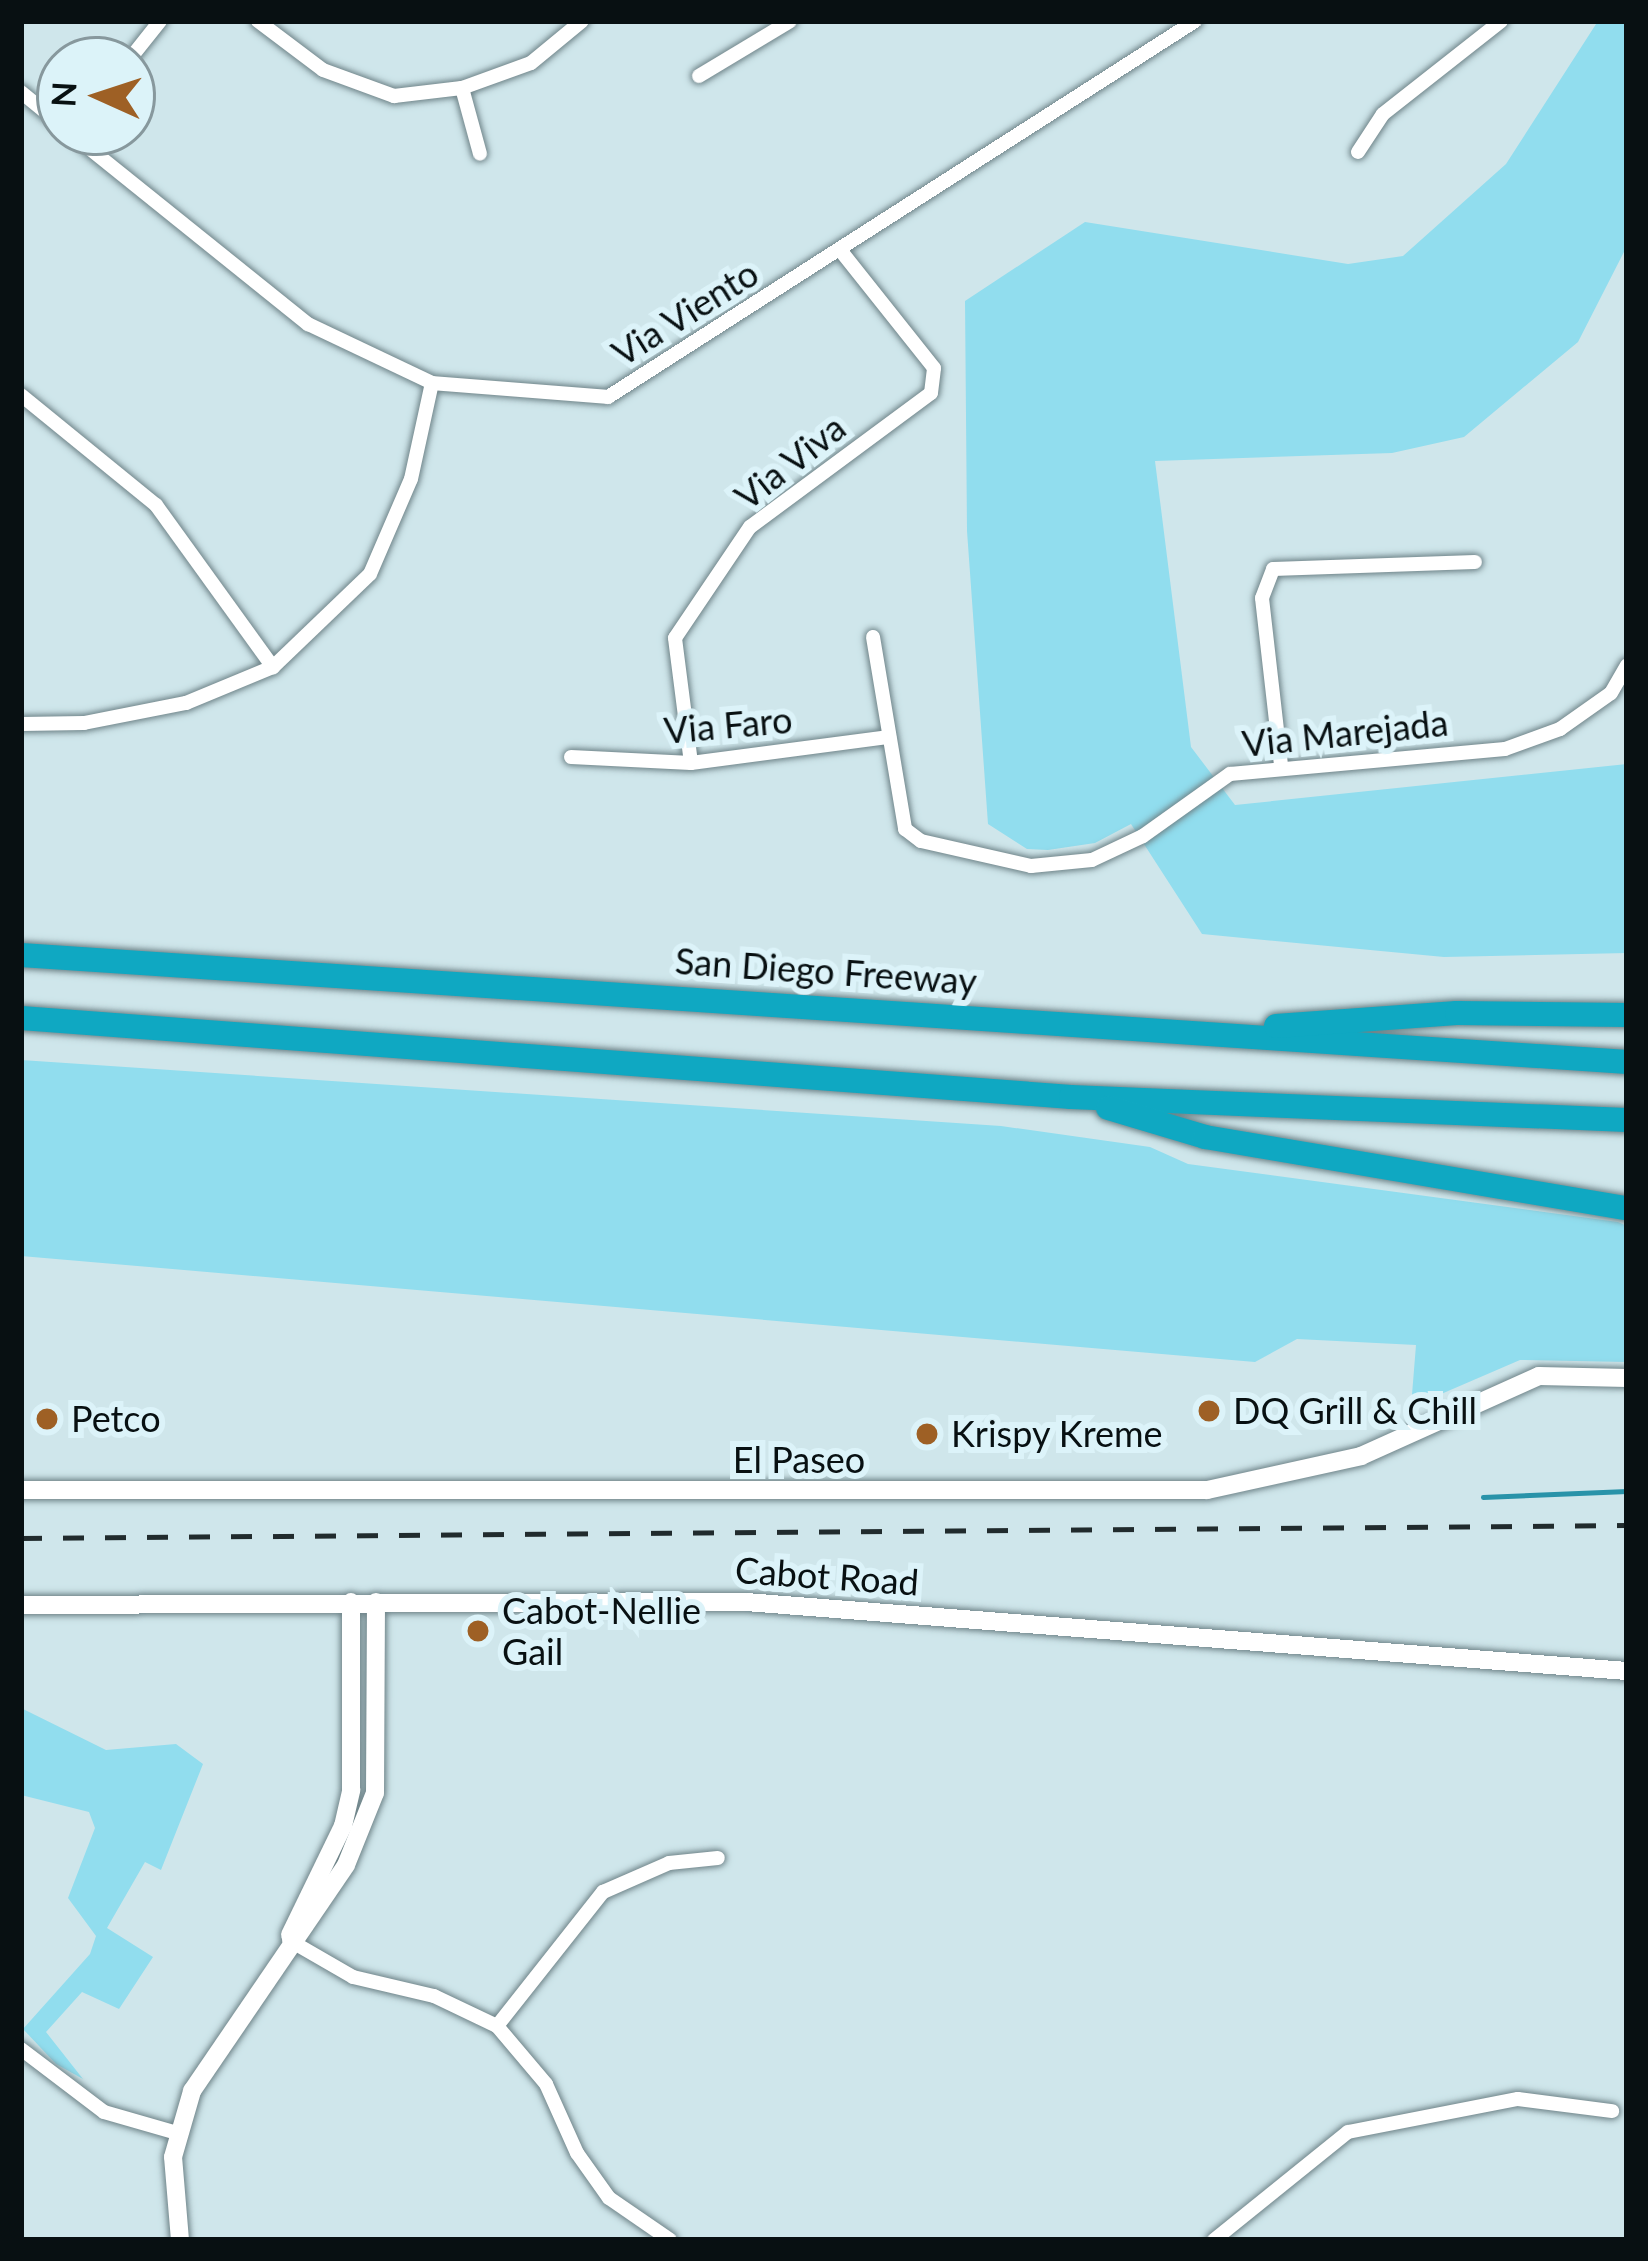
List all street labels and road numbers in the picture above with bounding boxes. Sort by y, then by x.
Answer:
street label: Via Viento [604,251,766,375]
street label: Via Viva [726,405,854,519]
street label: Via Faro [662,698,794,752]
street label: Via Marejada [1240,701,1450,765]
street label: San Diego Freeway [674,939,978,1003]
street label: El Paseo [733,1438,865,1482]
street label: Cabot Road [734,1548,920,1604]

